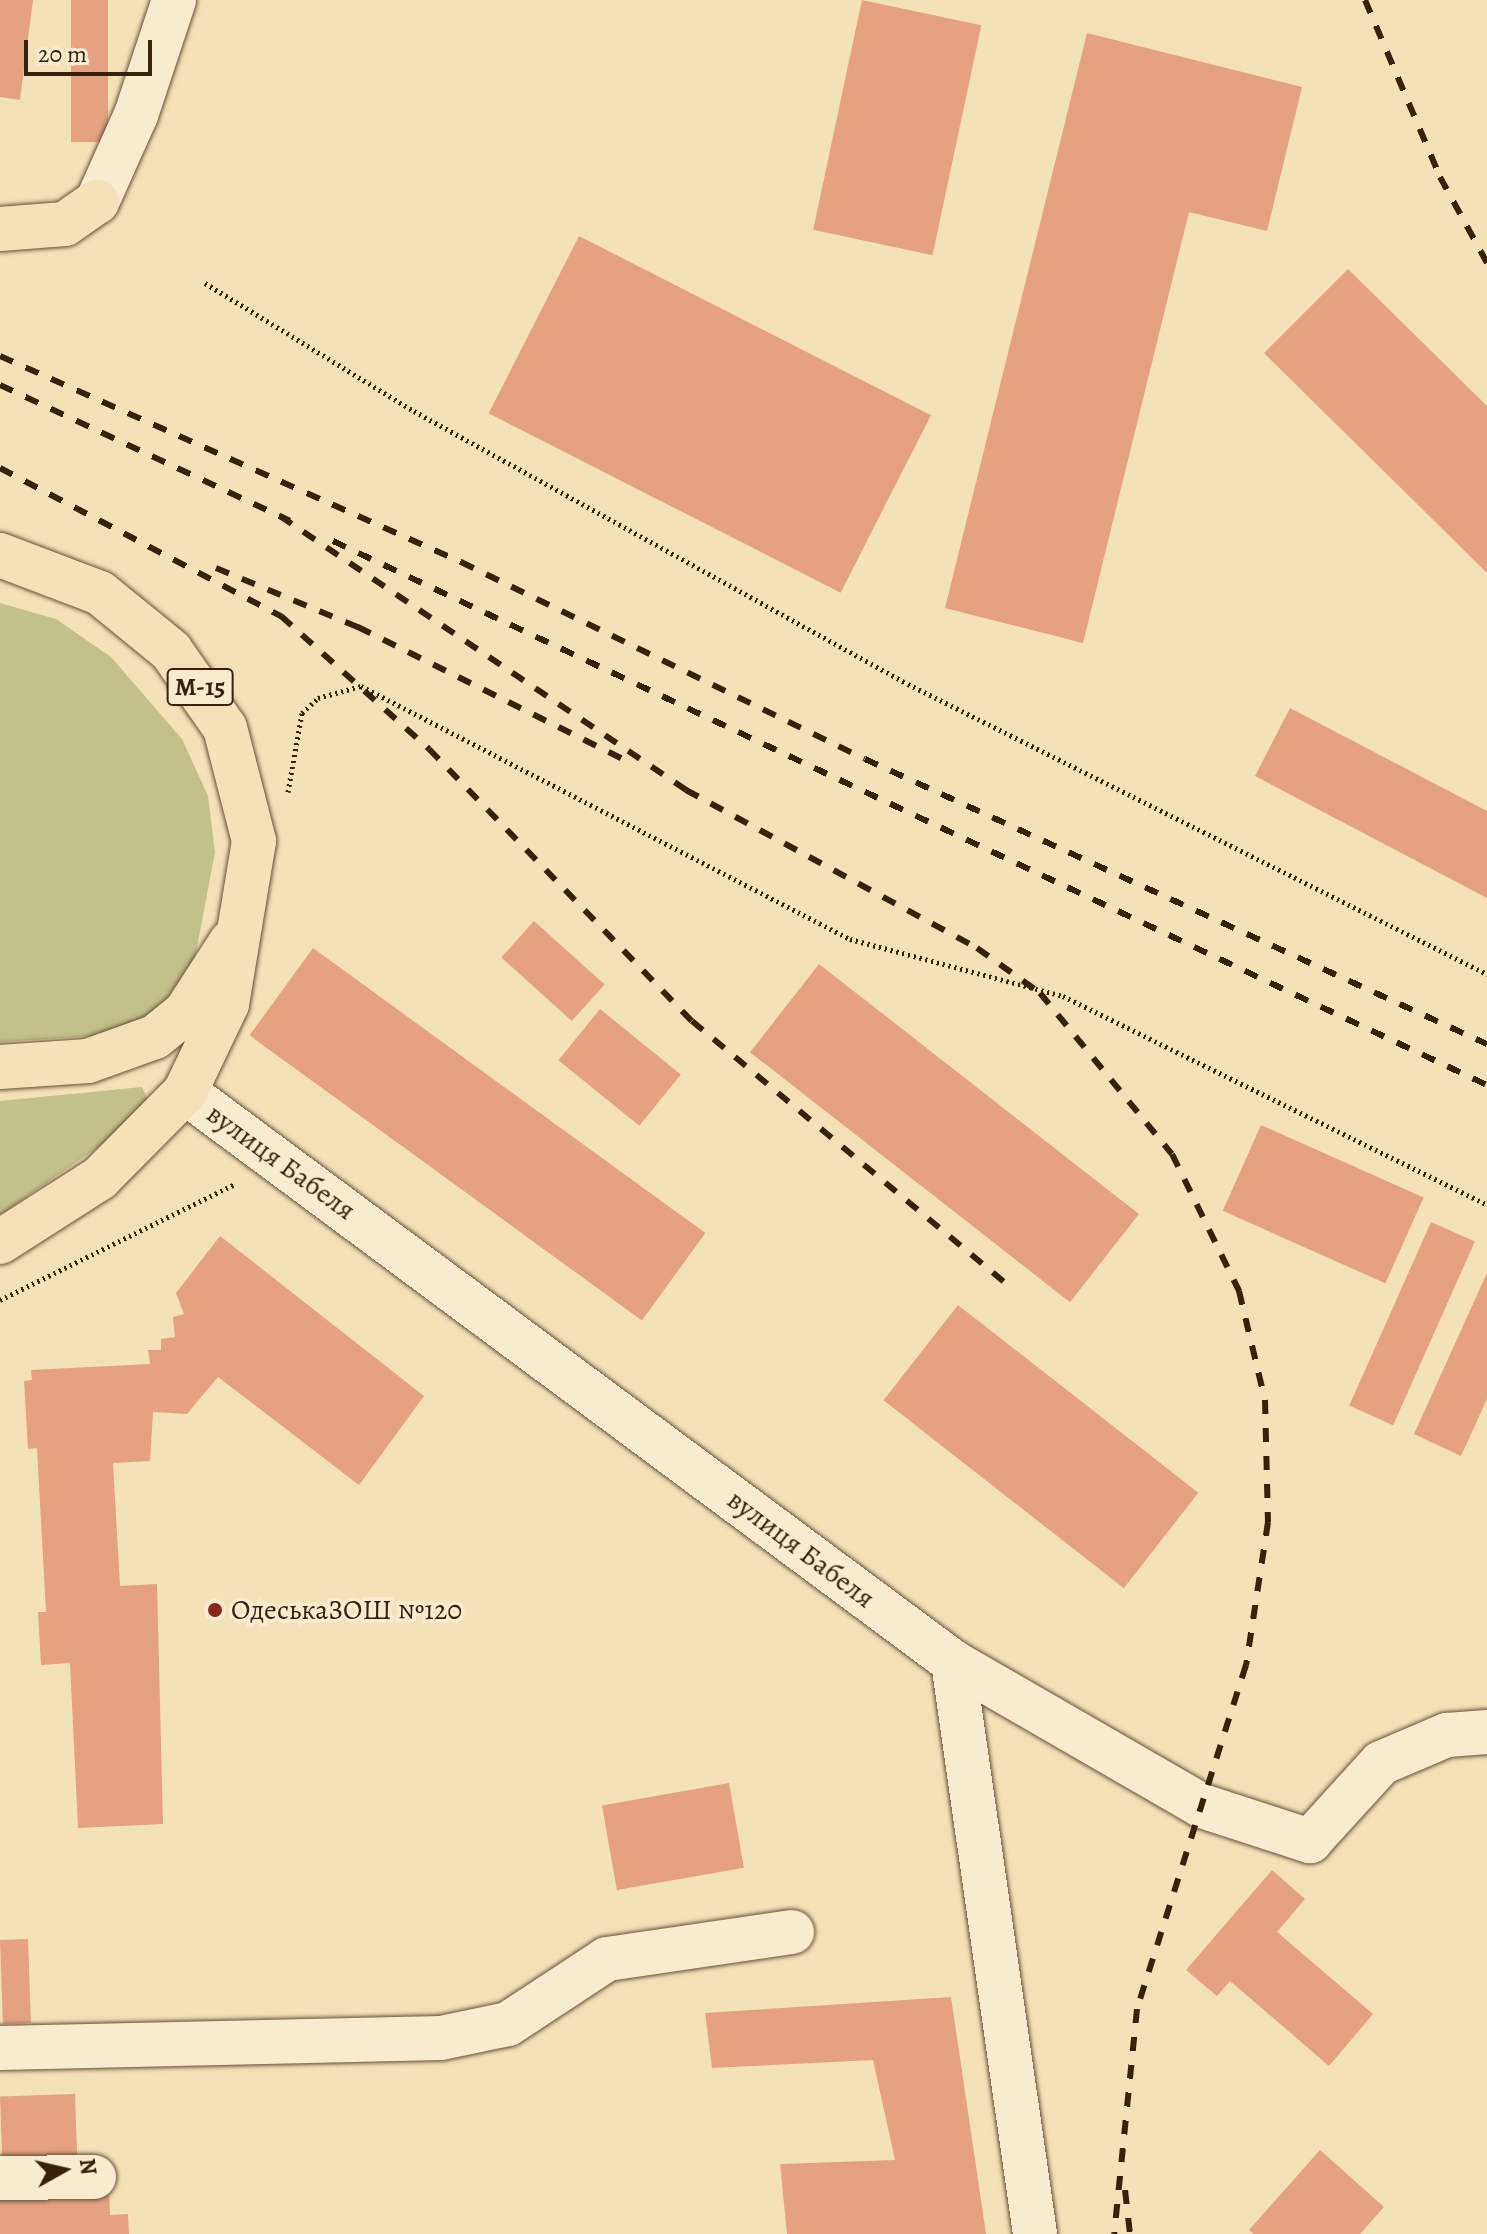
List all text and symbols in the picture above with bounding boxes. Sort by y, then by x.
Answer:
scale bar [28,24,156,74]
text: 20 m [38,38,87,70]
road number: М-15 [166,665,234,709]
street label: вулиця Бабеля [200,1097,362,1227]
street label: вулиця Бабеля [721,1483,881,1615]
place label: ОдеськаЗОШ №120 [231,1593,462,1627]
marker: ОдеськаЗОШ №120 [206,1601,224,1619]
north arrow [24,2130,104,2210]
text: N [72,2157,104,2177]

